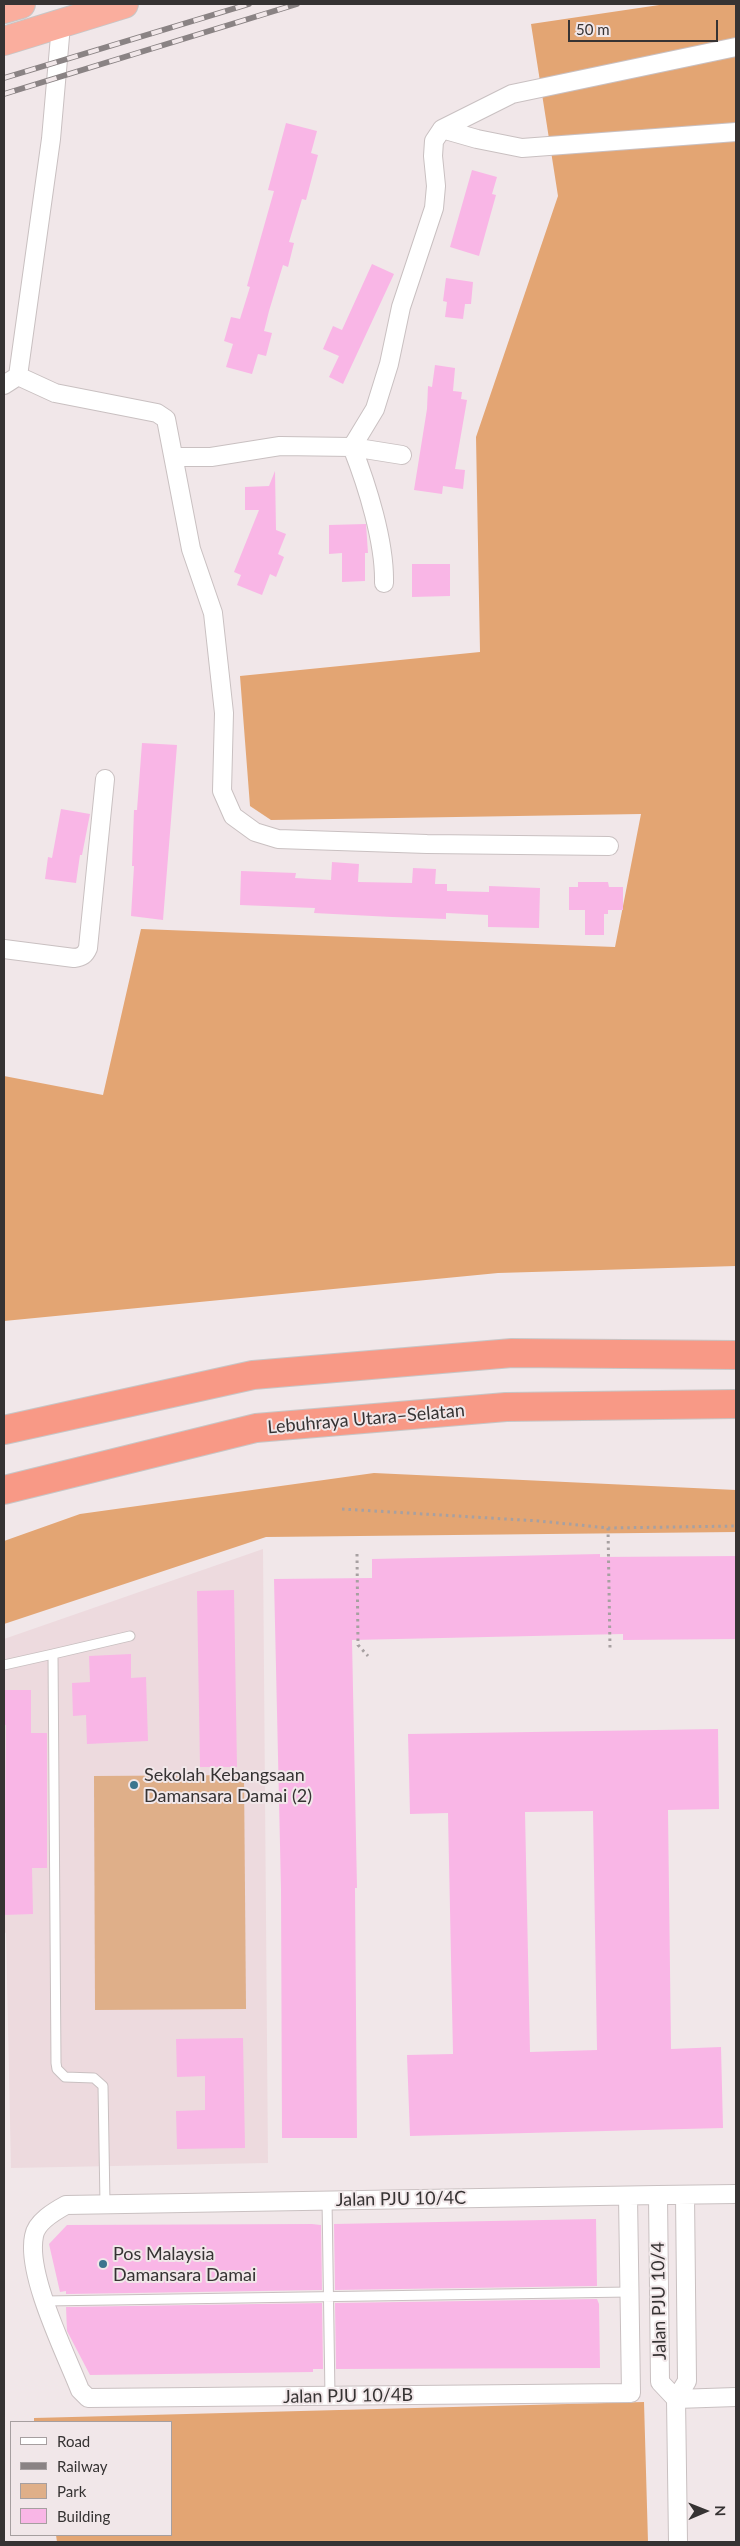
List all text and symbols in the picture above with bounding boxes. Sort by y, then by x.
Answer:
scale bar [570,10,720,42]
text: 50 m [576,20,610,38]
street label: Lebuhraya Utara–Selatan [266,1400,466,1438]
place label: Sekolah Kebangsaan Damansara Damai (2) [144,1764,312,1806]
marker: Sekolah Kebangsaan Damansara Damai (2) [128,1779,140,1791]
street label: Jalan PJU 10/4C [336,2187,466,2211]
street label: Jalan PJU 10/4 [647,2242,671,2360]
place label: Pos Malaysia Damansara Damai [113,2243,256,2286]
marker: Pos Malaysia Damansara Damai [97,2258,109,2270]
street label: Jalan PJU 10/4B [283,2384,413,2408]
legend [10,2421,172,2536]
text: Road [57,2432,90,2450]
text: Railway [57,2457,108,2475]
text: Park [57,2482,86,2500]
north arrow [680,2486,730,2536]
text: N [712,2505,729,2516]
text: Building [57,2507,110,2525]

